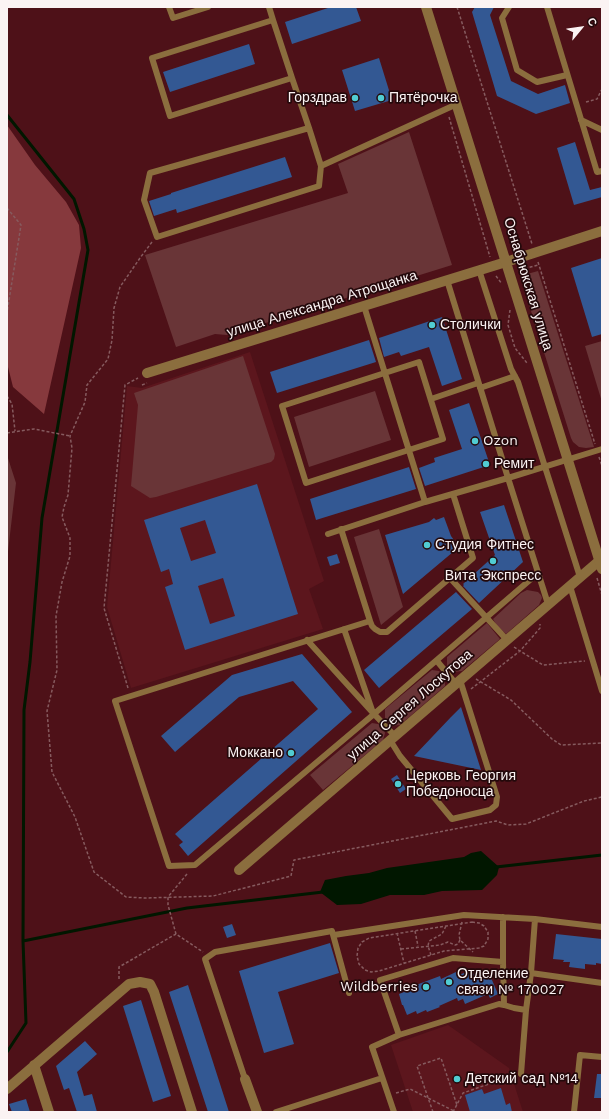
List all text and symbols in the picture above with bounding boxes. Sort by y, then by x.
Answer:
north arrow [561,8,601,48]
text: С [584,15,600,29]
place label: Горздрав [288,90,347,106]
place label: Пятёрочка [389,90,458,106]
marker: Горздрав [350,93,360,103]
marker: Пятёрочка [376,93,386,103]
street label: Оснабрюкская улица [500,216,556,352]
street label: улица Александра Атрощанка [225,267,419,341]
place label: Столички [440,317,501,333]
marker: Столички [427,320,437,330]
place label: Ozon [483,433,518,449]
marker: Ozon [470,436,480,446]
place label: Ремит [494,456,534,472]
marker: Ремит [481,459,491,469]
place label: Студия Фитнес [435,537,534,553]
marker: Студия Фитнес [422,540,432,550]
marker: Вита Экспресс [488,556,498,566]
place label: Вита Экспресс [445,568,541,584]
street label: улица Сергея Лоскутова [344,646,476,764]
place label: Моккано [228,745,283,761]
marker: Моккано [286,748,296,758]
place label: Церковь Георгия Победоносца [406,768,516,800]
marker: Церковь Георгия Победоносца [393,779,403,789]
place label: Отделение связи № 170027 [457,966,564,998]
marker: Отделение связи № 170027 [444,977,454,987]
place label: Wildberries [340,979,418,995]
marker: Wildberries [421,982,431,992]
place label: Детский сад №14 [465,1071,579,1087]
marker: Детский сад №14 [452,1074,462,1084]

